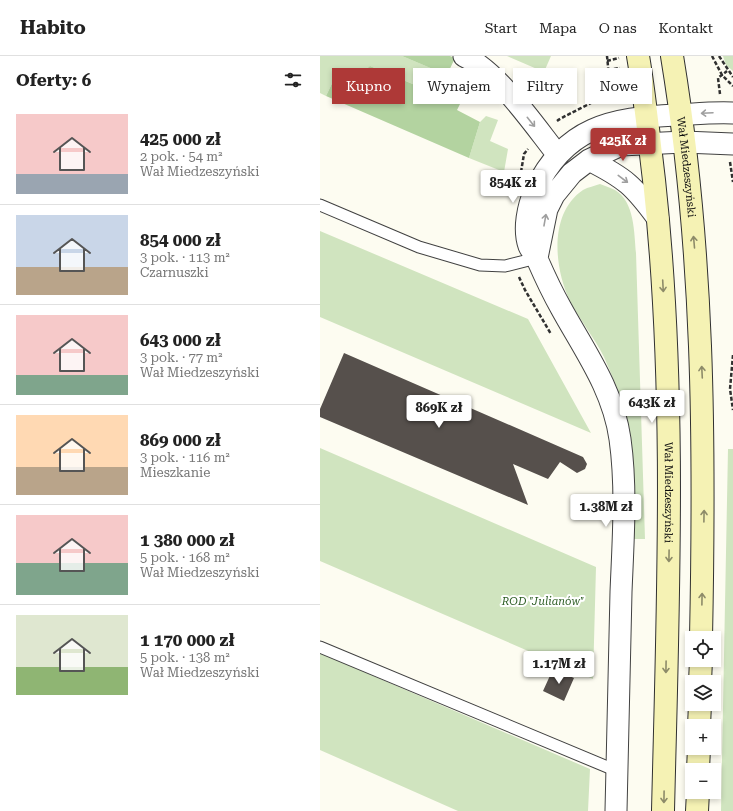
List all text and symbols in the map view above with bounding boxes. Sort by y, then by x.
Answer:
text: Habito [20,16,86,39]
text: Start [485,20,517,36]
text: Mapa [539,20,577,36]
text: O nas [599,20,637,36]
text: Kontakt [659,20,713,36]
chip: Kupno [332,68,405,104]
chip: Wynajem [413,68,505,104]
chip: Filtry [513,68,577,104]
chip: Nowe [585,68,652,104]
icon: filters [282,69,304,91]
text: Oferty: 6 [16,70,91,90]
one-way arrow [701,109,714,117]
street label: Wał Miedzeszyński [675,116,699,218]
one-way arrow [527,117,536,128]
pin: 425K zł [586,128,660,162]
text: 425 000 zł [140,129,221,149]
icon: home [48,130,96,178]
text: 425K zł [600,133,646,148]
text: 2 pok. · 54 m² [140,149,222,164]
text: Wał Miedzeszyński [140,164,259,179]
pin: 854K zł [476,170,550,204]
one-way arrow [617,174,628,183]
text: 854K zł [490,175,536,190]
one-way arrow [542,214,550,227]
text: 854 000 zł [140,230,221,250]
icon: home [48,231,96,279]
one-way arrow [690,236,697,249]
text: 3 pok. · 113 m² [140,250,230,265]
text: Czarnuszki [140,265,209,280]
one-way arrow [660,279,667,292]
text: 643 000 zł [140,330,221,350]
icon: home [48,331,96,379]
text: 3 pok. · 77 m² [140,350,222,365]
text: Wał Miedzeszyński [140,365,259,380]
one-way arrow [698,366,705,379]
pin: 643K zł [615,390,689,424]
pin: 869K zł [402,395,476,429]
text: 643K zł [629,395,675,410]
text: 869K zł [416,400,462,415]
text: 869 000 zł [140,430,221,450]
icon: home [48,431,96,479]
street label: Wał Miedzeszyński [662,442,676,544]
text: 3 pok. · 116 m² [140,450,230,465]
text: Mieszkanie [140,465,210,480]
pin: 1.38M zł [565,494,647,528]
text: 1.38M zł [579,499,633,514]
one-way arrow [700,510,708,523]
text: 1 380 000 zł [140,530,235,550]
icon: home [48,531,96,579]
one-way arrow [665,549,673,562]
text: 5 pok. · 168 m² [140,550,230,565]
text: Wał Miedzeszyński [140,565,259,580]
one-way arrow [698,593,706,606]
park label: ROD "Julianów" [501,595,584,608]
text: 1 170 000 zł [140,630,235,650]
icon: home [48,631,96,679]
map controls [685,631,721,799]
button: locate [685,631,721,667]
text: 5 pok. · 138 m² [140,650,230,665]
pin: 1.17M zł [518,651,600,685]
text: 1.17M zł [532,656,586,671]
one-way arrow [663,660,670,673]
text: Wał Miedzeszyński [140,665,259,680]
button: layers [685,675,721,711]
button: + [685,719,721,755]
button: − [685,763,721,799]
one-way arrow [660,790,668,803]

